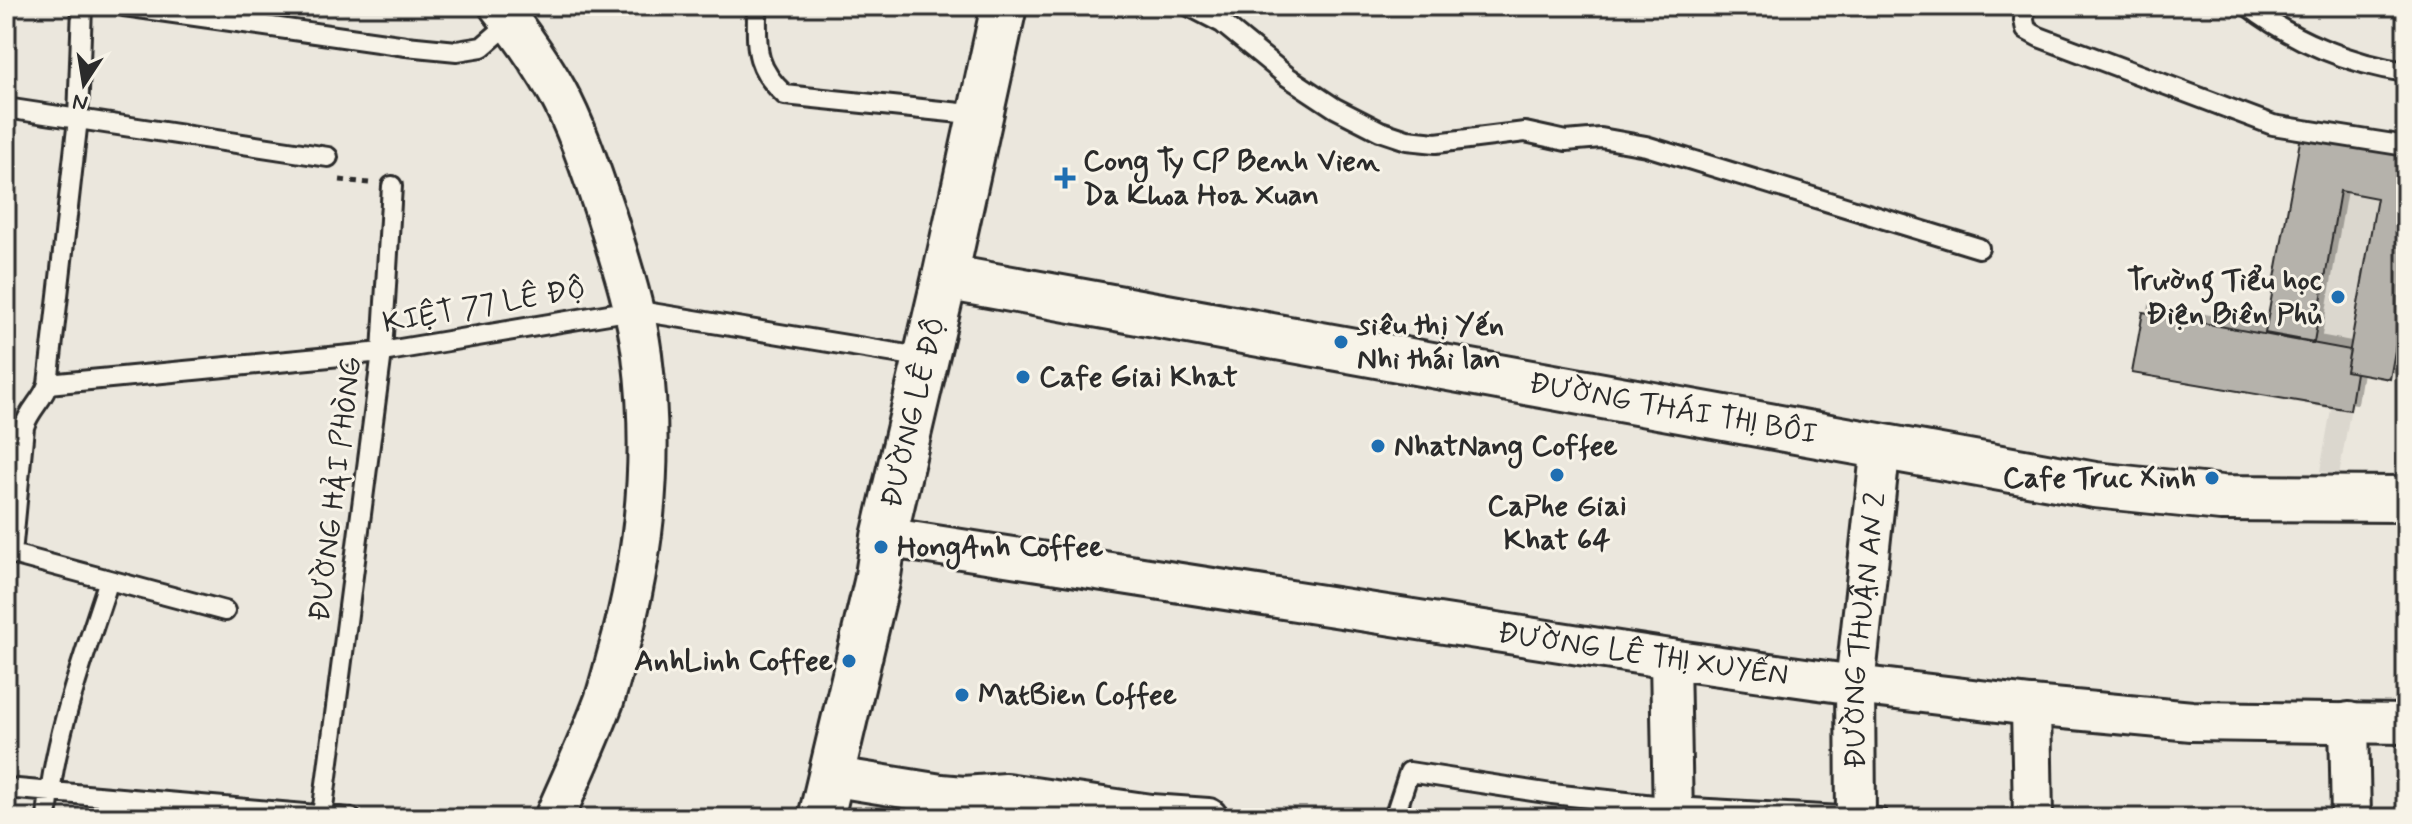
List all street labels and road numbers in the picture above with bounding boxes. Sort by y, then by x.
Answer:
street label: KIỆT 77 LÊ ĐỘ [380,269,588,343]
street label: ĐƯỜNG LÊ ĐỘ [872,313,954,512]
street label: ĐƯỜNG HẢI PHÒNG [300,354,372,624]
street label: ĐƯỜNG THÁI THỊ BÔI [1526,364,1820,454]
street label: ĐƯỜNG THUẬN AN 2 [1836,490,1895,769]
street label: ĐƯỜNG LÊ THỊ XUYẾN [1495,613,1791,695]

